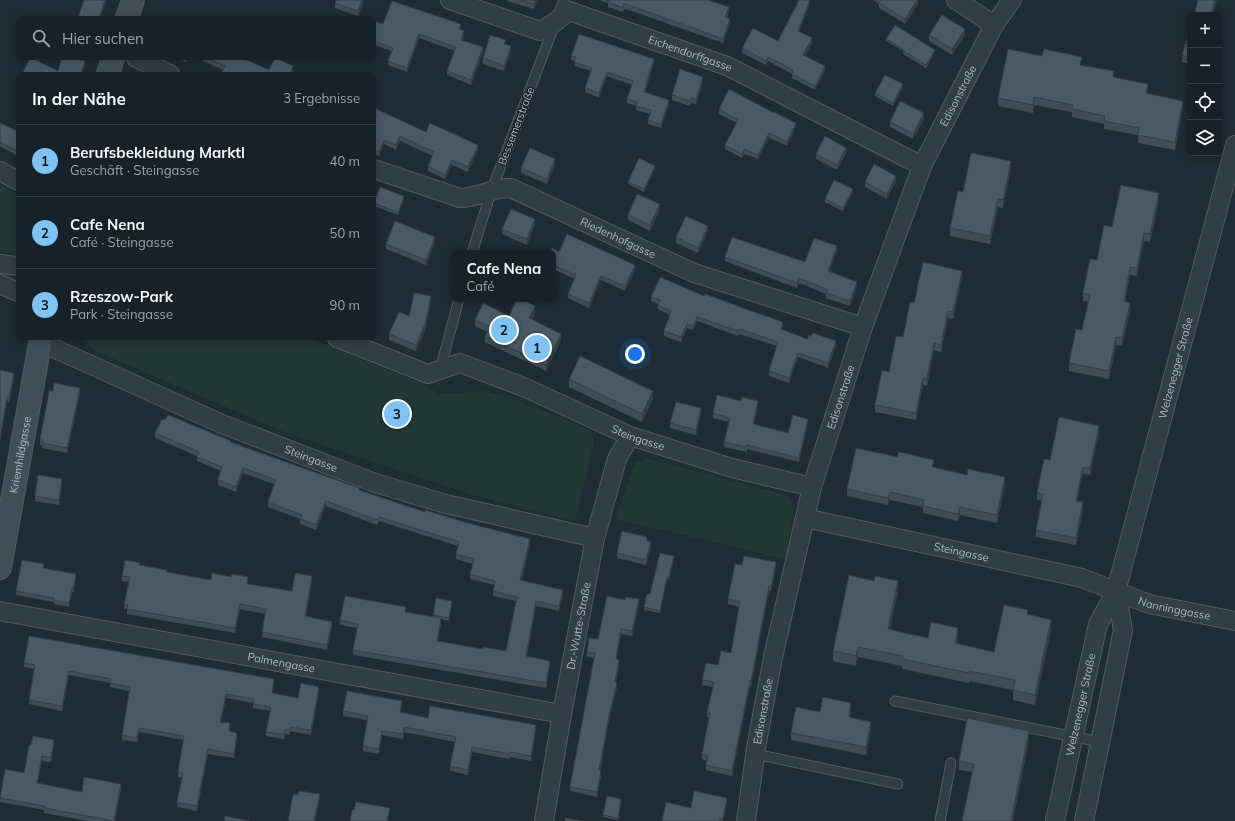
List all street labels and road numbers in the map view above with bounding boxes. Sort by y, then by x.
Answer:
street label: Eichendorffgasse [647,32,735,75]
street label: Edisonstraße [936,63,979,129]
street label: Bessemerstraße [495,85,537,167]
street label: Riedenhofgasse [578,214,658,261]
street label: Welzenegger Straße [1155,316,1196,420]
street label: Edisonstraße [824,363,857,431]
street label: Kriemhildgasse [6,415,34,494]
street label: Steingasse [609,421,667,453]
street label: Steingasse [282,442,340,475]
street label: Steingasse [933,539,990,565]
street label: Dr.-Wutte-Straße [563,581,594,671]
street label: Nanninggasse [1136,593,1212,623]
street label: Palmengasse [246,650,316,676]
street label: Welzenegger Straße [1062,652,1098,757]
street label: Edisonstraße [750,677,776,745]

